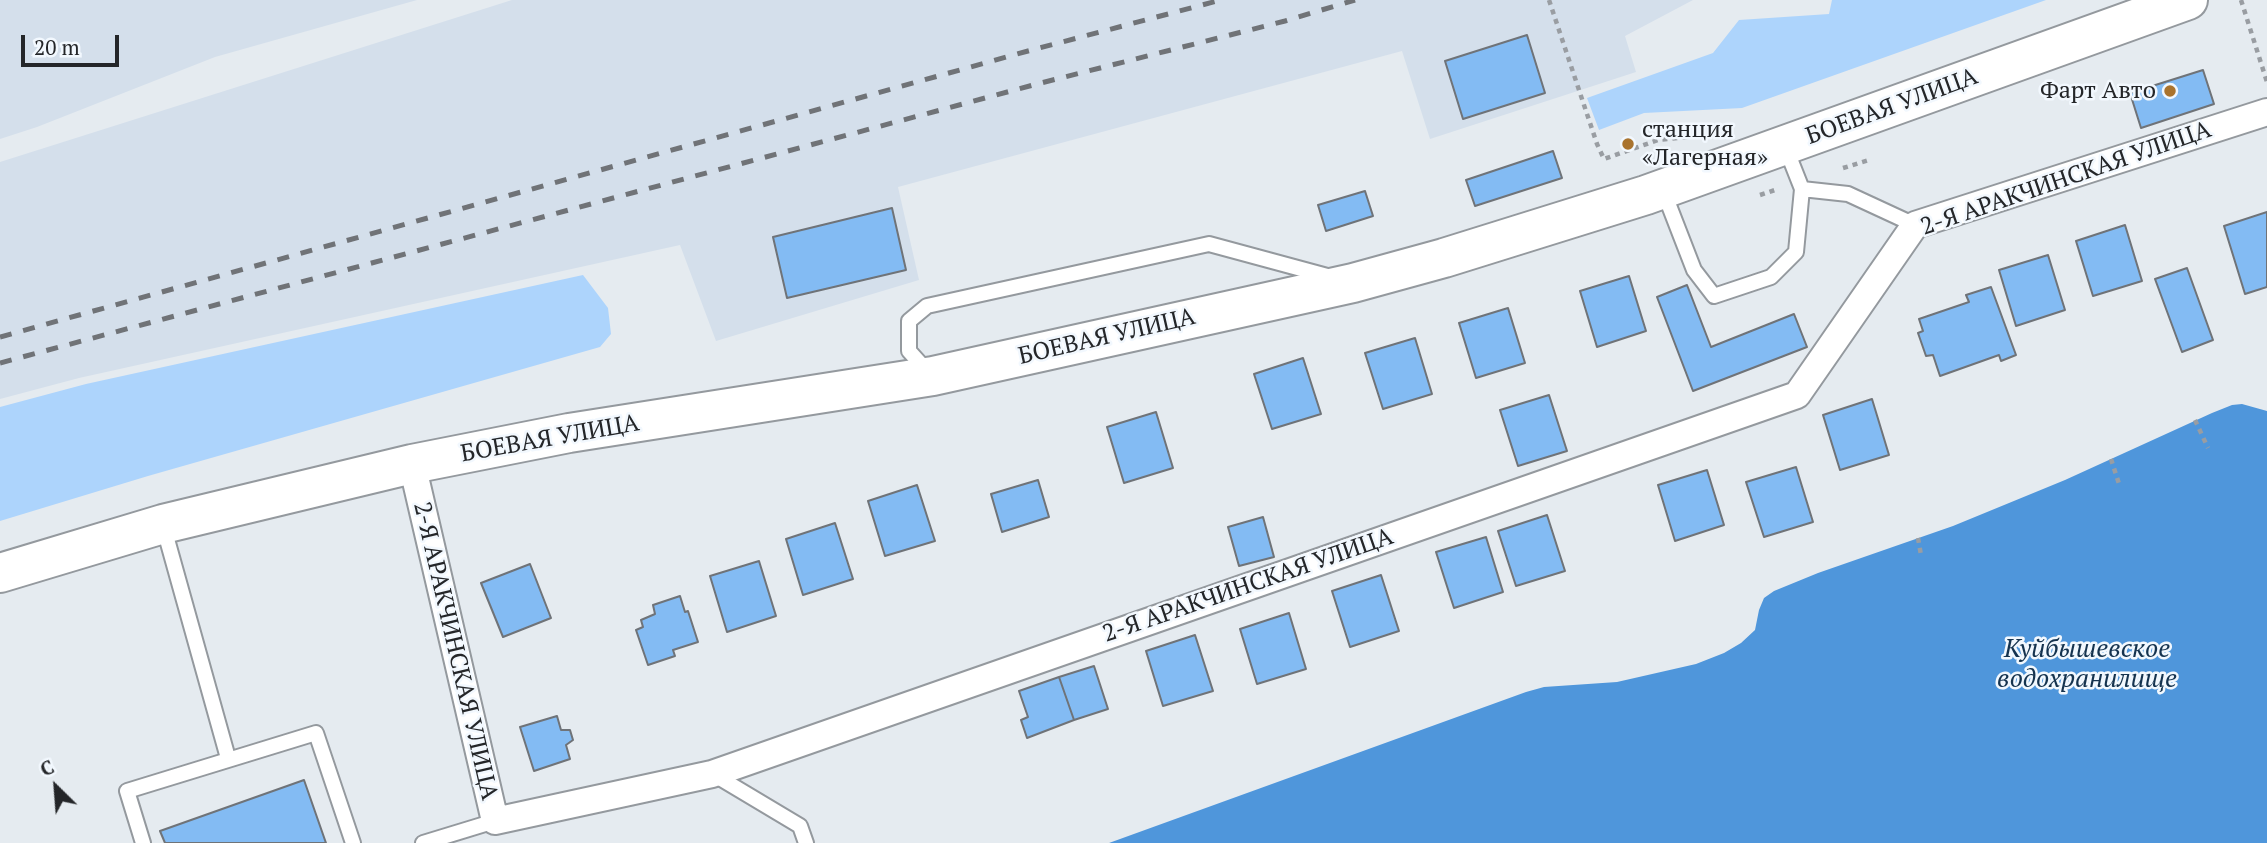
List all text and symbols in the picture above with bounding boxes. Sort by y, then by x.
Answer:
scale bar [24,21,122,65]
text: 20 m [34,33,80,61]
street label: БОЕВАЯ УЛИЦА [1802,63,1982,151]
place label: Фарт Авто [2040,77,2156,105]
marker: Фарт Авто [2162,83,2178,99]
place label: станция «Лагерная» [1642,116,1768,172]
street label: 2-Я АРАКЧИНСКАЯ УЛИЦА [1917,116,2215,242]
marker: станция «Лагерная» [1620,136,1636,152]
street label: БОЕВАЯ УЛИЦА [1016,303,1198,371]
street label: БОЕВАЯ УЛИЦА [459,409,641,469]
street label: 2-Я АРАКЧИНСКАЯ УЛИЦА [407,499,503,803]
street label: 2-Я АРАКЧИНСКАЯ УЛИЦА [1099,523,1397,649]
water label: Куйбышевское водохранилище [1997,634,2177,696]
north arrow [21,752,91,822]
text: С [36,754,58,781]

